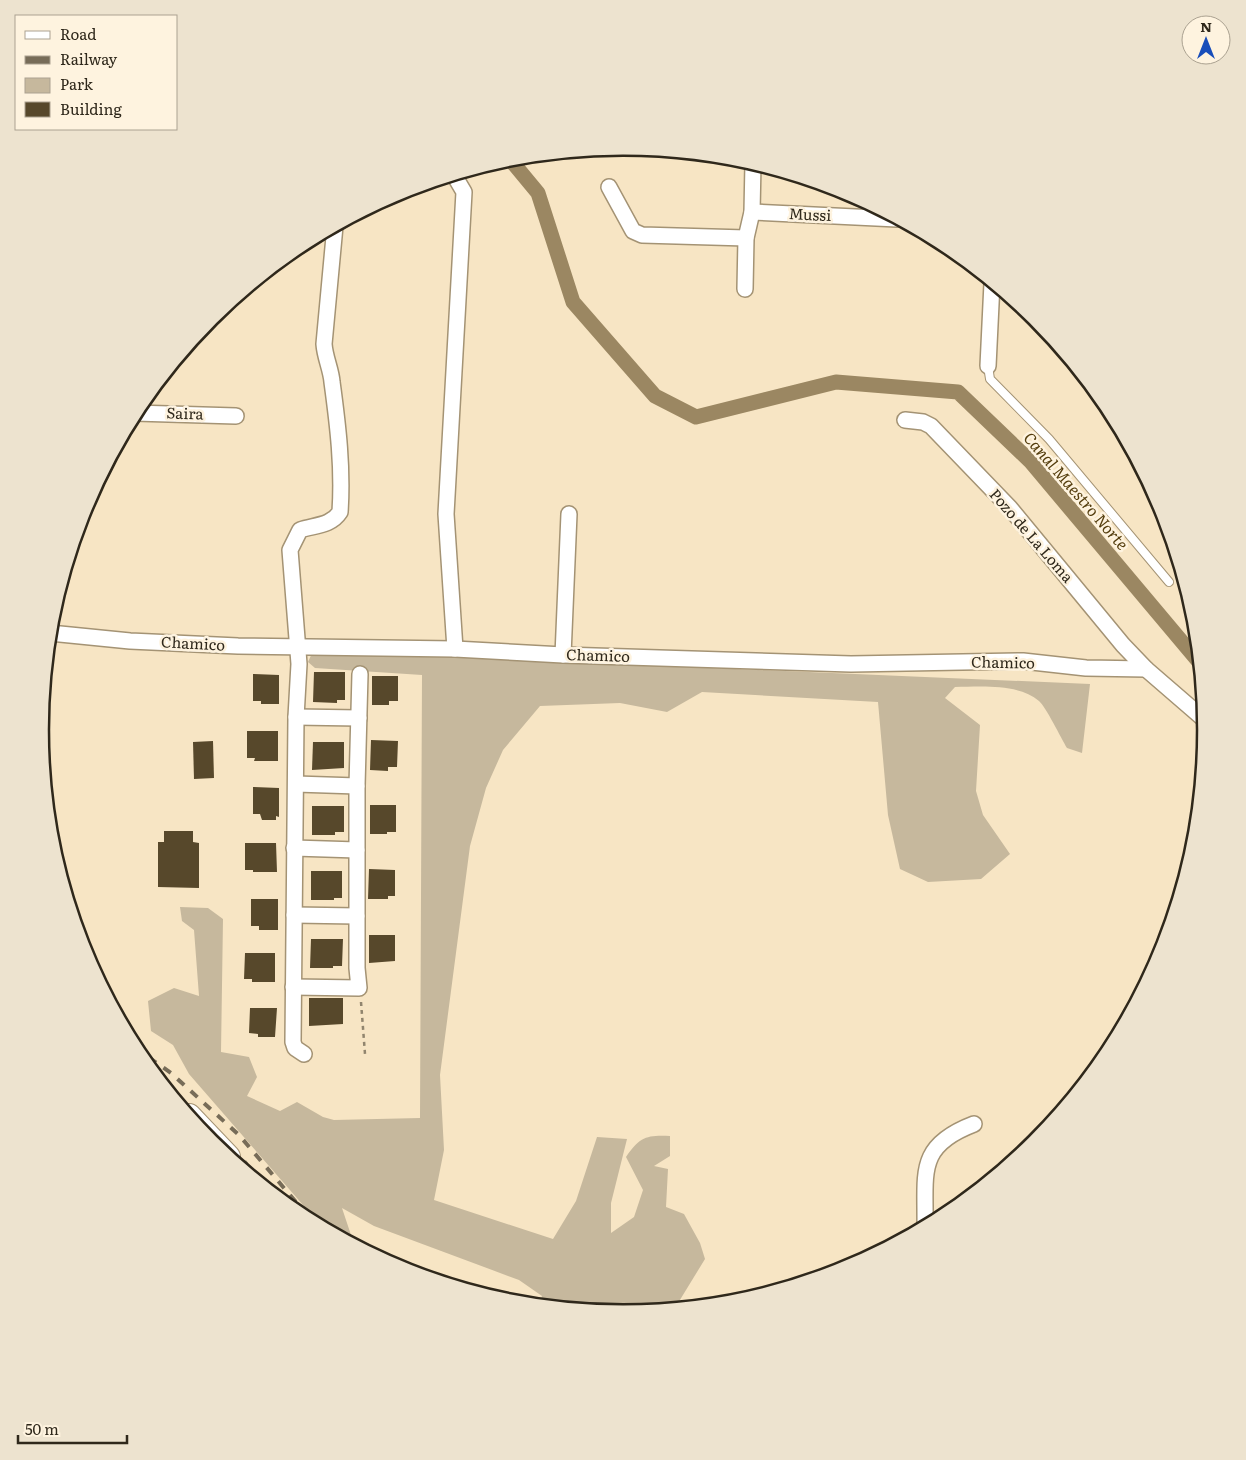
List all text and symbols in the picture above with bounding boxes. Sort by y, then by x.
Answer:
legend [15,15,178,130]
north arrow [1181,15,1231,65]
text: N [1200,16,1212,36]
text: Road [60,22,96,45]
text: Railway [60,47,118,70]
text: Park [60,72,94,95]
text: Building [60,97,122,120]
street label: Mussi [788,201,832,226]
street label: Saira [166,400,205,425]
water label: Canal Maestro Norte [1019,426,1135,555]
street label: Pozo de La Loma [985,483,1080,588]
street label: Chamico [161,629,226,656]
street label: Chamico [566,642,631,667]
street label: Chamico [971,649,1035,674]
scale bar [18,1412,126,1444]
text: 50 m [25,1417,59,1440]

